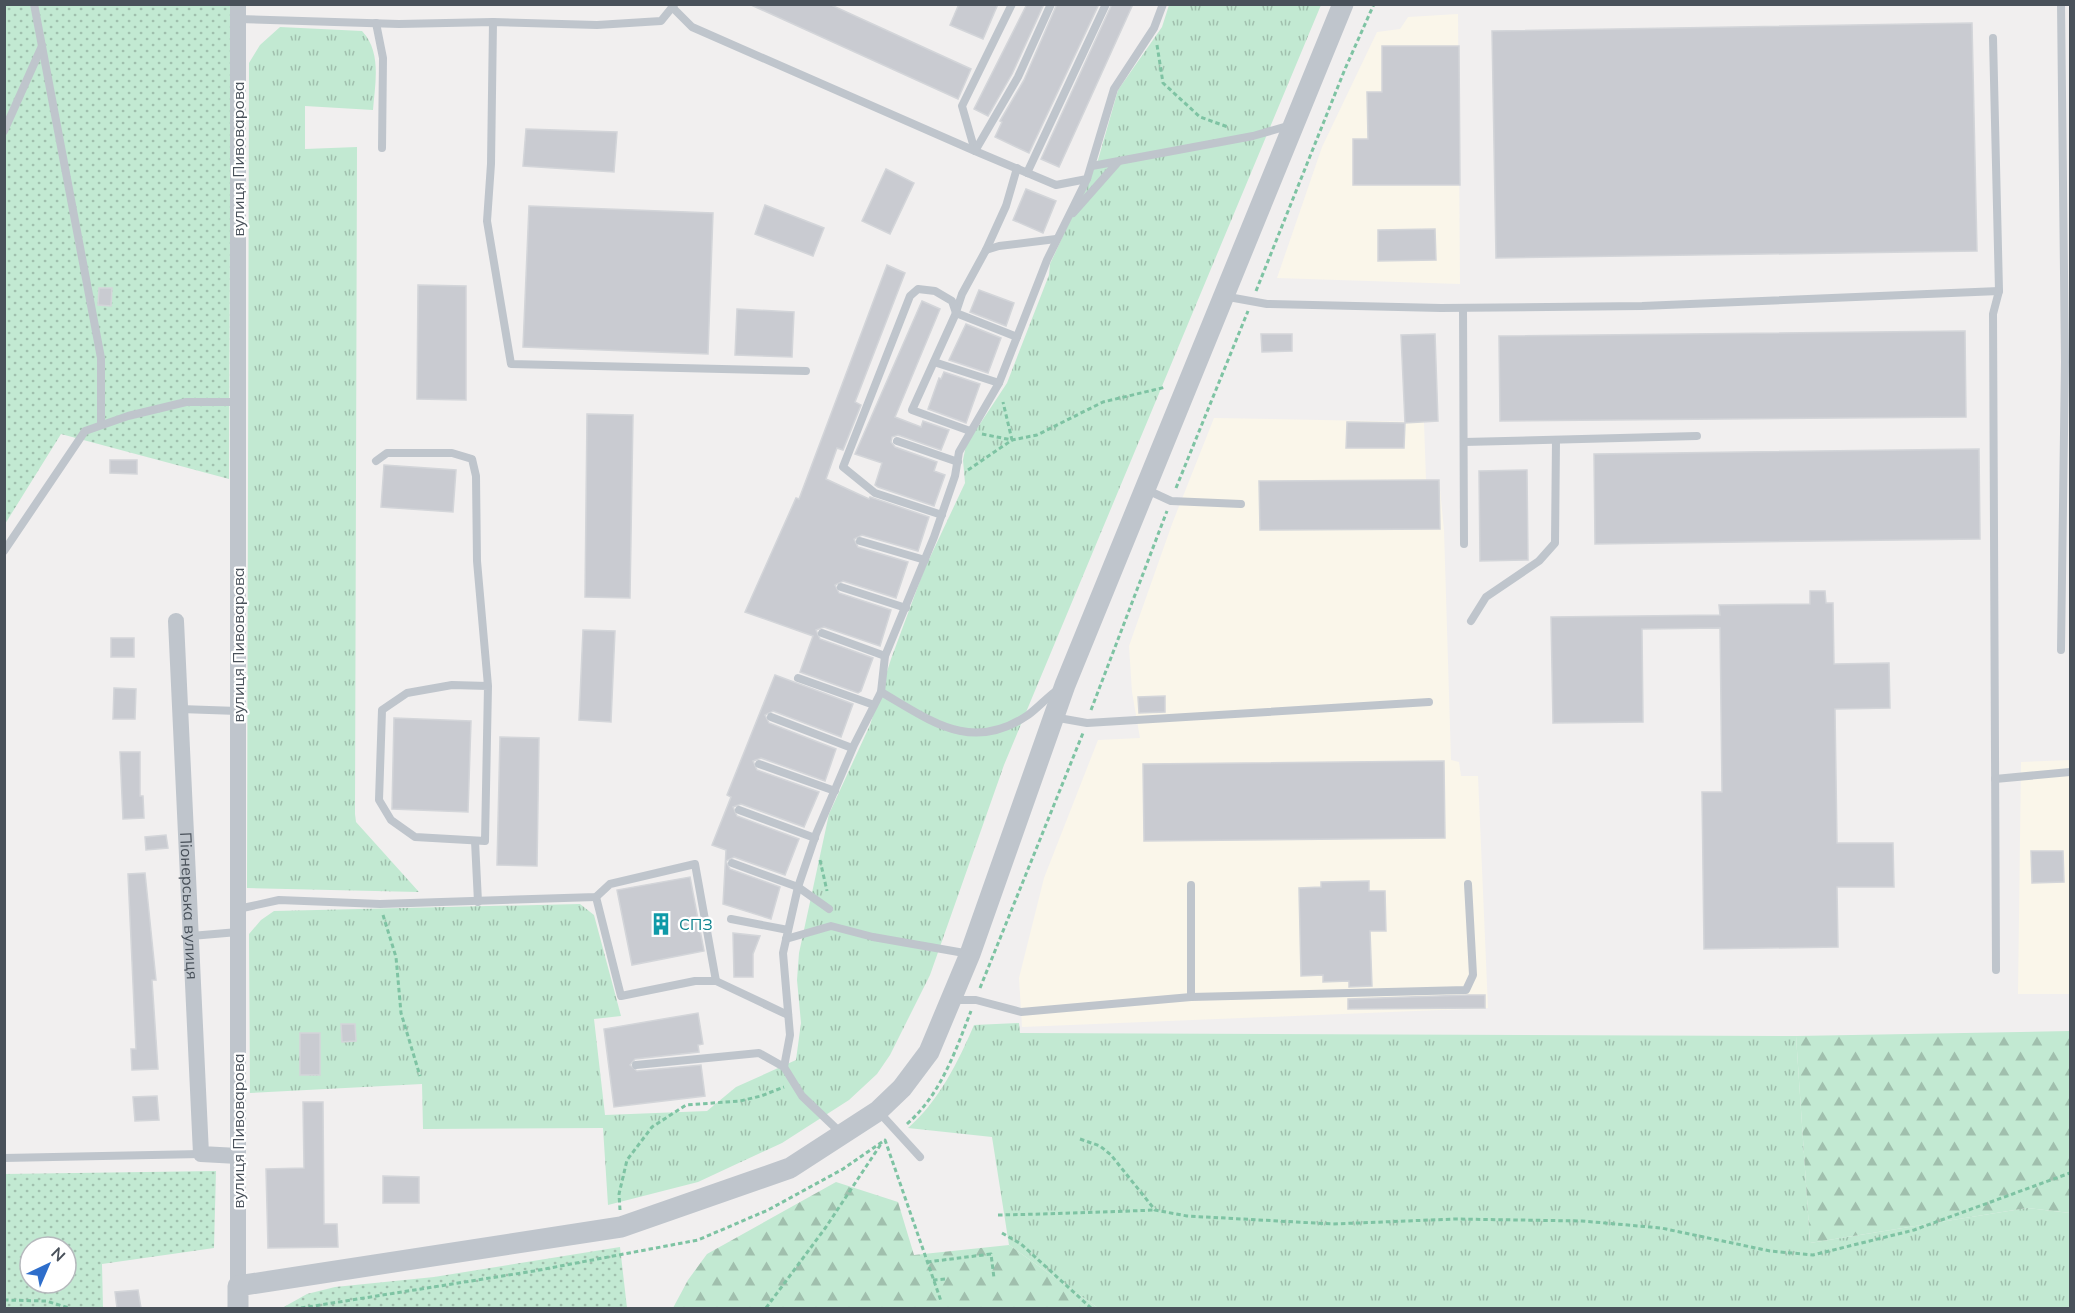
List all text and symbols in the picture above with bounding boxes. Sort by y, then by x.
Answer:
street label: вулиця Пивоварова [228,81,248,237]
street label: вулиця Пивоварова [228,567,248,723]
street label: Піонерська вулиця [176,831,203,980]
building icon: СПЗ [648,911,674,937]
place label: СПЗ [679,914,713,934]
street label: вулиця Пивоварова [228,1053,248,1209]
north arrow [18,1235,78,1295]
text: N [47,1243,70,1266]

